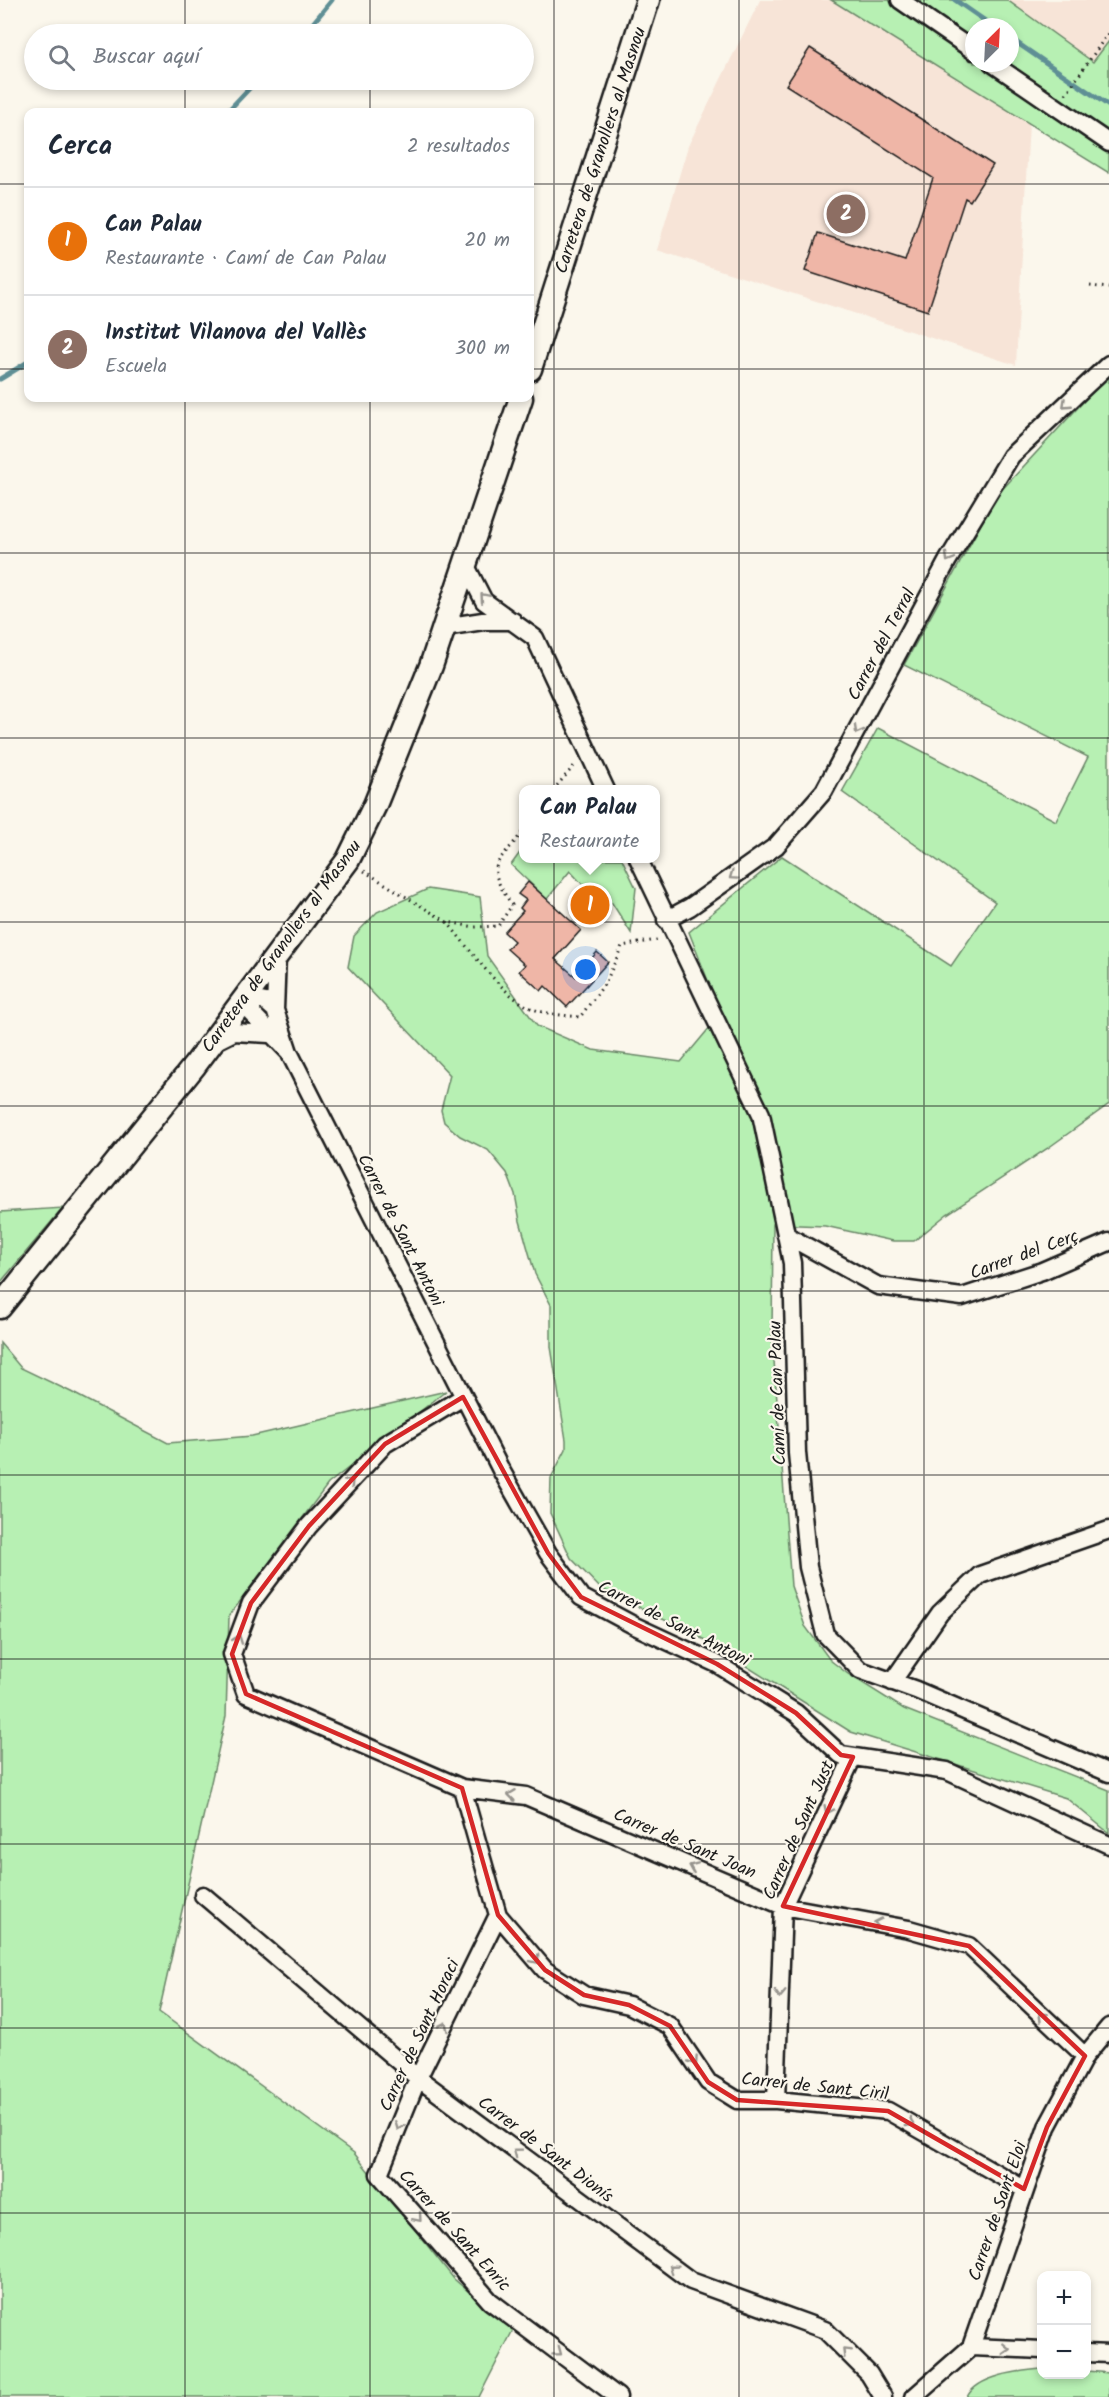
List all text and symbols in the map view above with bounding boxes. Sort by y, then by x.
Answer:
north arrow [965,18,1019,72]
street label: Carretera de Granollers al Masnou [548,23,655,278]
search box [24,24,534,90]
text: Buscar aquí [93,40,200,75]
icon: search [45,41,78,74]
text: Cerca [48,126,112,168]
text: 2 resultados [407,131,510,163]
pin: 2 [826,192,866,236]
text: Can Palau [105,208,202,243]
text: 1 [64,225,71,257]
text: 20 m [464,225,510,257]
text: Restaurante · Camí de Can Palau [105,243,386,275]
text: Institut Vilanova del Vallès [105,316,366,351]
text: 2 [62,333,73,365]
text: 300 m [455,333,510,365]
text: Escuela [105,351,167,383]
one-way arrow [1062,397,1073,408]
one-way arrow [945,552,957,562]
street label: Carrer del Terral [841,583,924,706]
one-way arrow [480,593,491,604]
one-way arrow [854,724,865,734]
popup [519,785,660,863]
text: Can Palau [540,791,636,826]
text: Restaurante [540,826,639,858]
street label: Carretera de Granollers al Masnou [195,834,370,1060]
one-way arrow [729,869,740,880]
pin: 1 [570,882,610,928]
your location [571,955,600,984]
street label: Carrer de Sant Antoni [349,1149,451,1313]
street label: Carrer del Cerç [966,1222,1083,1289]
street label: Camí de Can Palau [761,1320,796,1466]
one-way arrow [343,1478,354,1488]
street label: Carrer de Sant Antoni [592,1573,755,1676]
one-way arrow [230,1634,243,1645]
street label: Carrer de Sant Just [756,1755,844,1905]
one-way arrow [507,1789,517,1801]
street label: Carrer de Sant Joan [608,1801,761,1888]
one-way arrow [823,1803,835,1814]
one-way arrow [688,1862,699,1874]
one-way arrow [873,1918,883,1930]
one-way arrow [528,1953,539,1964]
street label: Carrer de Sant Horaci [372,1954,469,2117]
one-way arrow [773,1990,786,1999]
one-way arrow [1038,2012,1049,2023]
one-way arrow [436,2021,448,2032]
one-way arrow [687,2054,698,2065]
street label: Carrer de Sant Ciril [740,2065,891,2110]
street label: Carrer de Sant Dionís [471,2089,620,2211]
one-way arrow [904,2116,914,2128]
one-way arrow [394,2120,406,2131]
street label: Carrer de Sant Eloi [961,2137,1036,2285]
one-way arrow [512,2148,523,2159]
street label: Carrer de Sant Enric [391,2163,517,2299]
one-way arrow [411,2211,422,2222]
one-way arrow [669,2264,680,2275]
map controls [1037,2271,1091,2379]
button: + [1037,2271,1091,2325]
button: − [1037,2325,1091,2379]
one-way arrow [1002,2342,1011,2355]
one-way arrow [551,2345,562,2356]
one-way arrow [843,2348,854,2359]

